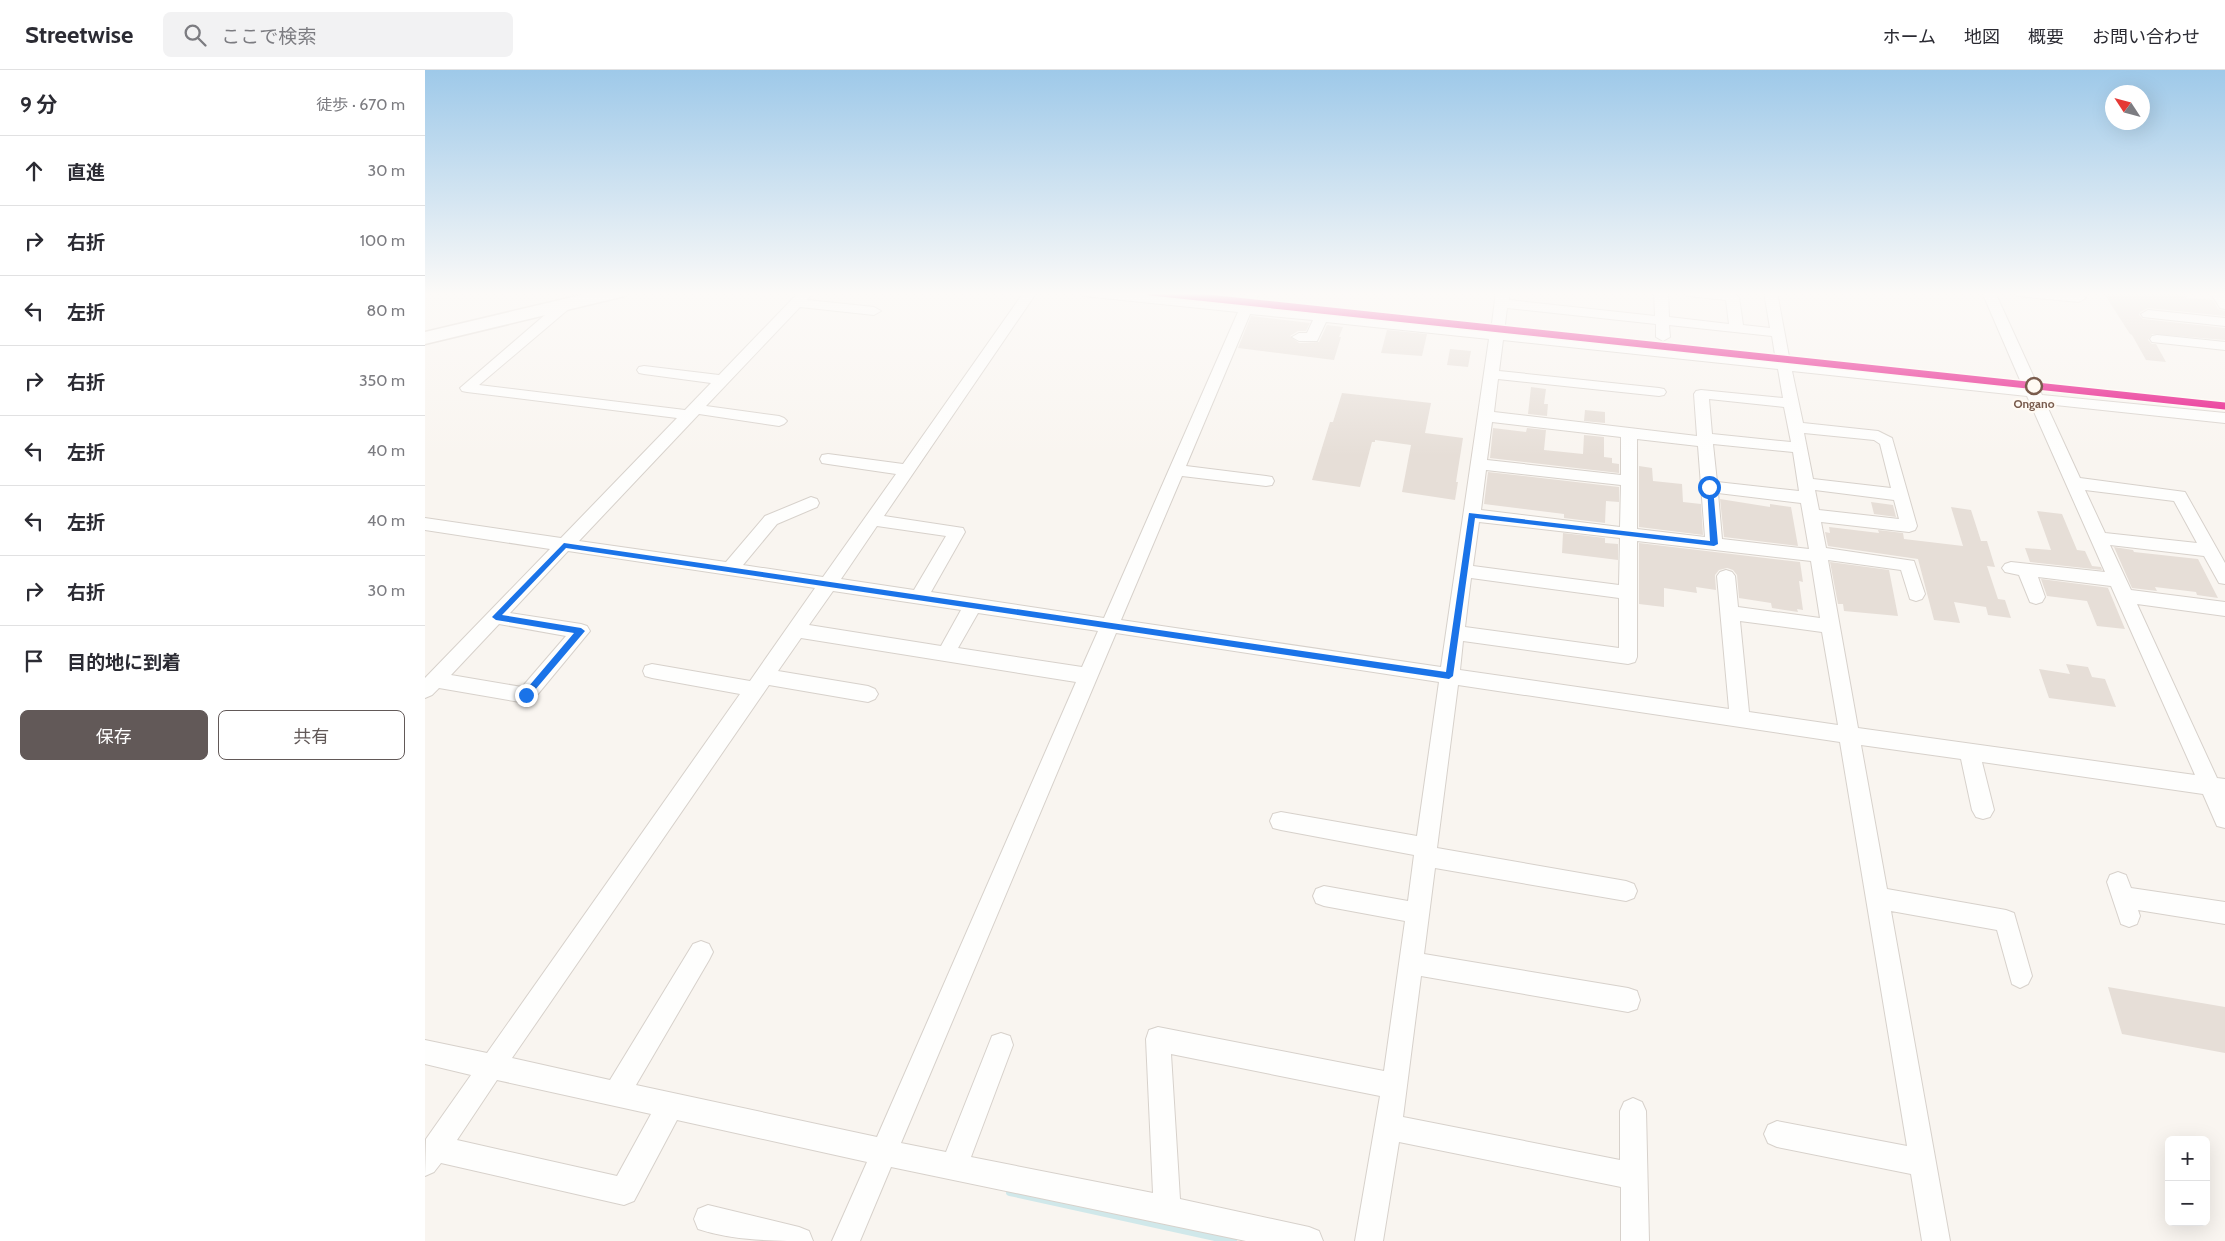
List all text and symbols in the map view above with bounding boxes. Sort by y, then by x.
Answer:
search box [163,12,513,57]
text: Streetwise [25,20,133,49]
icon: search [181,21,209,49]
text: ここで検索 [221,25,316,48]
text: ホーム [1883,26,1936,48]
text: 地図 [1964,26,2000,48]
text: 概要 [2028,26,2064,48]
text: お問い合わせ [2092,26,2200,48]
north arrow [2105,85,2150,130]
text: 9 分 [20,92,58,117]
text: 徒歩 · 670 m [316,95,405,114]
icon: ahead [20,157,48,185]
text: 直進 [67,161,105,184]
text: 30 m [368,161,405,180]
icon: right [20,227,48,255]
text: 右折 [67,231,105,254]
text: 100 m [360,231,405,250]
icon: left [20,297,48,325]
text: 左折 [67,301,105,324]
text: 80 m [367,301,405,320]
icon: right [20,367,48,395]
text: 右折 [67,371,105,394]
text: 350 m [359,371,405,390]
marker: Ongano [2025,377,2043,395]
place label: Ongano [2013,396,2055,411]
icon: left [20,437,48,465]
text: 左折 [67,441,105,464]
text: 40 m [367,441,405,460]
route start [1698,476,1721,499]
icon: left [20,507,48,535]
text: 左折 [67,511,105,534]
text: 40 m [367,511,405,530]
icon: right [20,577,48,605]
text: 右折 [67,581,105,604]
text: 30 m [368,581,405,600]
icon: arrive [20,647,48,675]
text: 目的地に到着 [67,651,181,674]
route end [515,684,538,707]
button: 保存 [20,710,208,760]
button: 共有 [218,710,405,760]
map controls [2165,1136,2210,1226]
button: + [2165,1136,2210,1181]
button: − [2165,1181,2210,1226]

